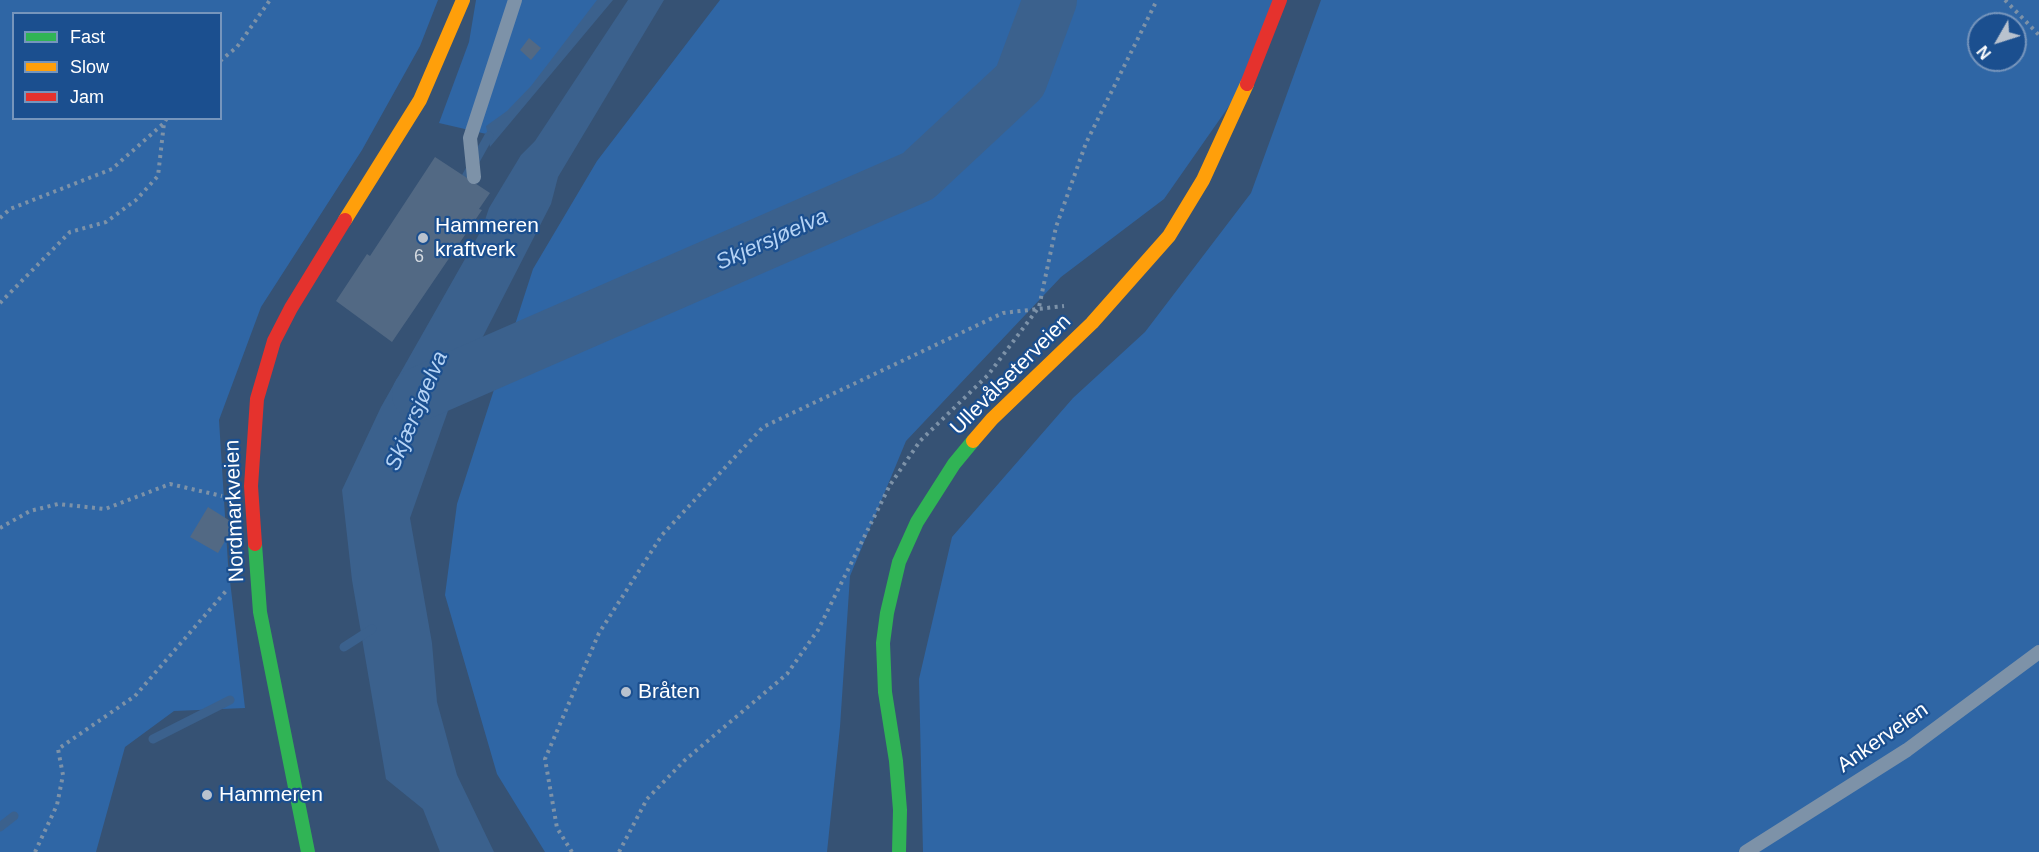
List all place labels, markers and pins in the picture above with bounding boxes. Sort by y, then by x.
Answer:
place label: Hammeren kraftverk [435,213,539,263]
marker: Hammeren kraftverk [416,231,430,245]
place label: Bråten [638,679,700,705]
marker: Bråten [619,685,633,699]
place label: Hammeren [219,782,323,808]
marker: Hammeren [200,788,214,802]

